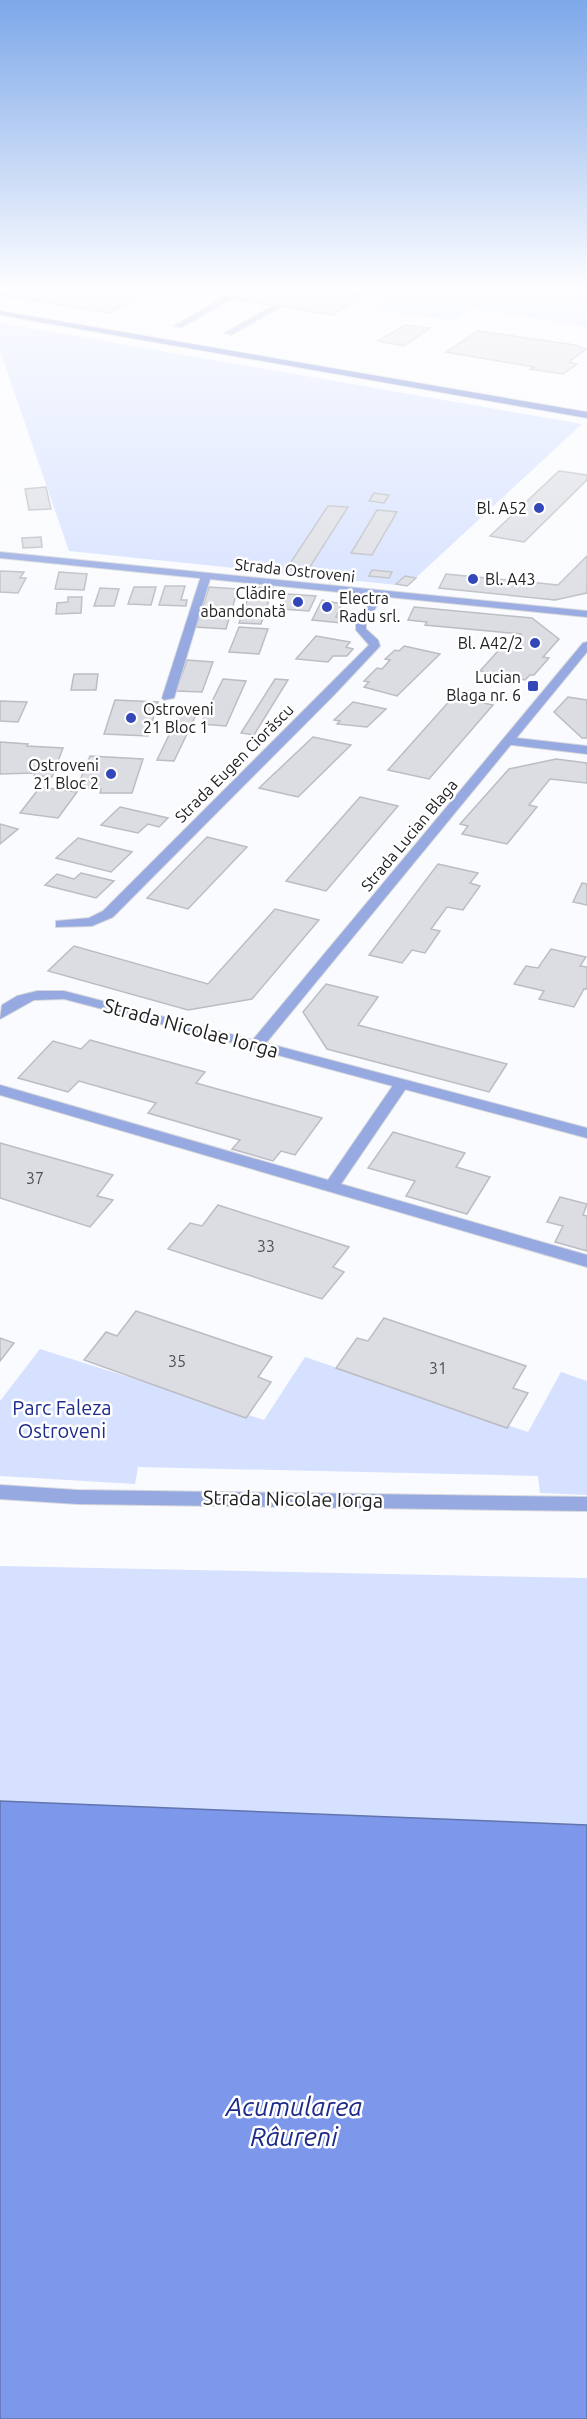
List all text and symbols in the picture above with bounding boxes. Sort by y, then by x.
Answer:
place label: Bl. A52 [477,499,527,517]
marker: Bl. A52 [532,501,546,515]
street label: Strada Ostroveni [234,555,356,585]
place label: Bl. A43 [485,570,535,588]
marker: Bl. A43 [466,572,480,586]
place label: Clădire abandonată [200,584,286,620]
place label: Electra Radu srl. [339,589,401,625]
marker: Clădire abandonată [291,595,305,609]
marker: Electra Radu srl. [320,600,334,614]
place label: Bl. A42/2 [458,634,523,652]
marker: Bl. A42/2 [528,636,542,650]
place label: Lucian Blaga nr. 6 [446,668,521,704]
marker: Lucian Blaga nr. 6 [526,679,540,693]
place label: Ostroveni 21 Bloc 1 [143,700,214,736]
street label: Strada Eugen Ciorăscu [171,700,297,826]
marker: Ostroveni 21 Bloc 1 [124,711,138,725]
place label: Ostroveni 21 Bloc 2 [28,756,99,792]
marker: Ostroveni 21 Bloc 2 [104,767,118,781]
street label: Strada Lucian Blaga [357,776,461,894]
street label: Strada Nicolae Iorga [101,993,281,1062]
house number: 37 [26,1169,44,1187]
house number: 33 [257,1237,275,1255]
house number: 35 [168,1352,186,1370]
house number: 31 [429,1359,447,1377]
park label: Parc Faleza Ostroveni [12,1396,112,1442]
street label: Strada Nicolae Iorga [203,1485,383,1512]
water label: Acumularea Râureni [224,2092,362,2151]

